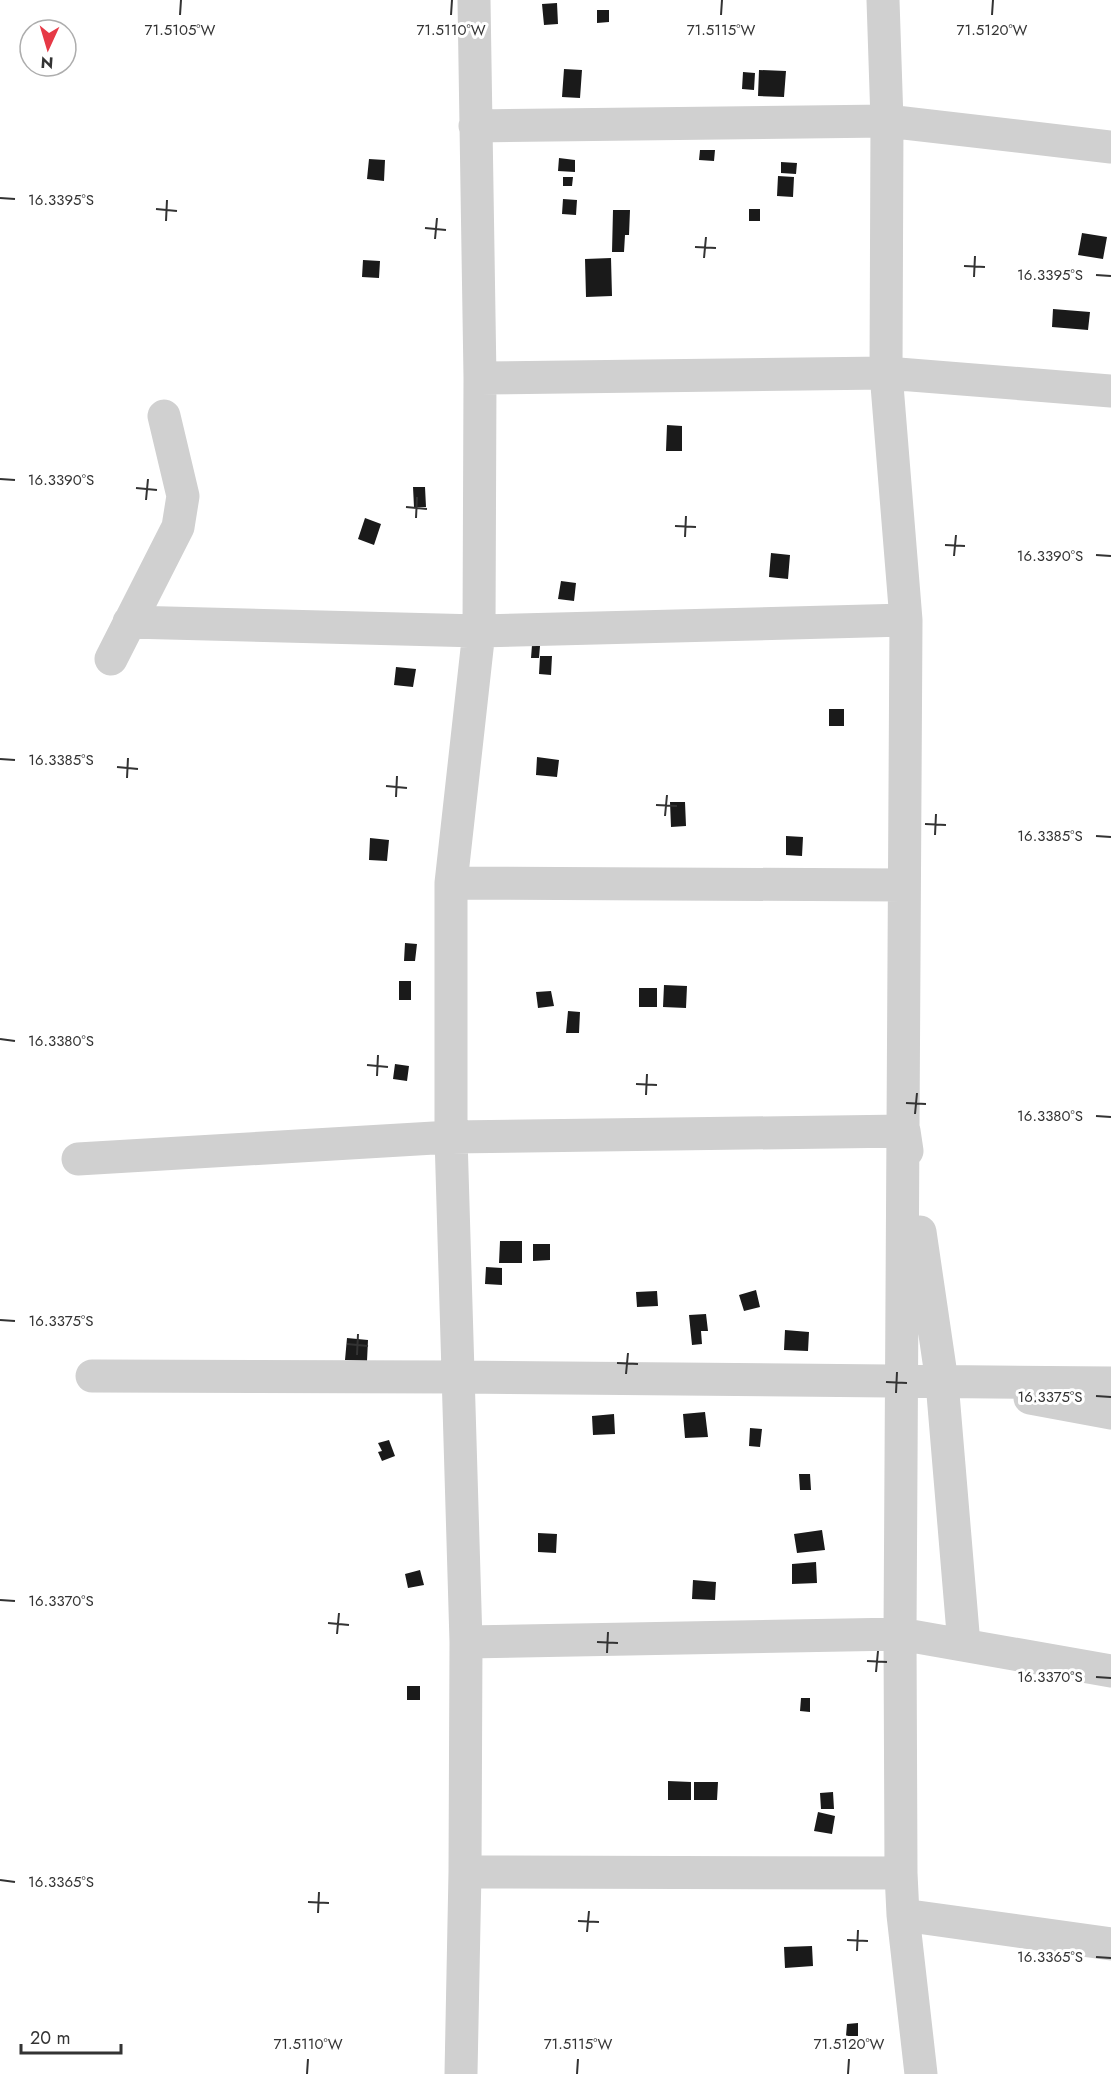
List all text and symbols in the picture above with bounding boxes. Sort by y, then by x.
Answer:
north arrow [18,18,78,78]
text: 71.5105°W [145,19,216,41]
text: 71.5110°W [416,19,486,41]
text: 71.5115°W [687,19,755,41]
text: 71.5120°W [957,19,1028,41]
text: N [40,51,54,74]
text: 16.3395°S [28,189,94,211]
text: 16.3395°S [1017,264,1083,286]
text: 16.3390°S [28,469,94,491]
text: 16.3390°S [1017,545,1083,567]
text: 16.3385°S [28,749,94,771]
text: 16.3385°S [1017,825,1083,847]
text: 16.3380°S [28,1030,94,1052]
text: 16.3380°S [1017,1105,1083,1127]
text: 16.3375°S [29,1310,93,1332]
text: 16.3375°S [1018,1386,1082,1408]
text: 16.3370°S [28,1590,94,1612]
text: 16.3370°S [1017,1666,1083,1688]
text: 16.3365°S [28,1871,94,1893]
text: 16.3365°S [1017,1946,1083,1968]
scale bar [21,2017,122,2055]
text: 20 m [30,2025,70,2051]
text: 71.5110°W [273,2033,343,2055]
text: 71.5115°W [544,2033,612,2055]
text: 71.5120°W [814,2033,885,2055]

